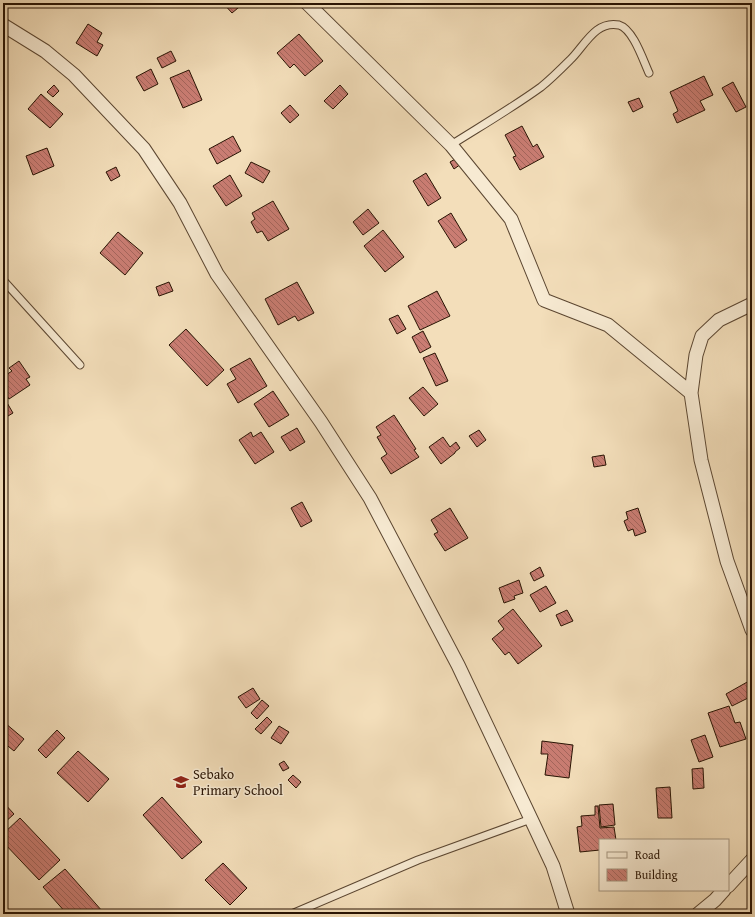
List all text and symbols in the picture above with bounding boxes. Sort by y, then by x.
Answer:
place label: Sebako Primary School [193,764,283,800]
school or university icon: Sebako Primary School [172,773,190,791]
legend [599,839,729,891]
text: Road [635,846,661,863]
text: Building [635,866,678,883]

